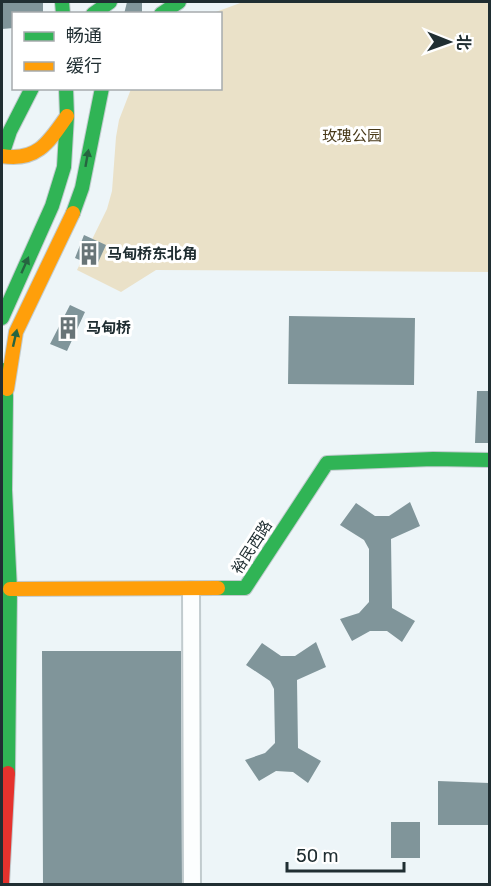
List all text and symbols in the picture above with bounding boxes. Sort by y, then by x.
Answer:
legend [12,12,222,90]
north arrow [419,12,479,72]
text: 畅通 [66,25,102,47]
text: 北 [454,34,473,50]
text: 缓行 [66,55,102,77]
park label: 玫瑰公园 [322,127,382,145]
one-way arrow [82,149,91,168]
building icon: 马甸桥东北角 [76,241,102,267]
place label: 马甸桥东北角 [107,245,197,263]
one-way arrow [21,256,31,274]
building icon: 马甸桥 [55,315,81,341]
place label: 马甸桥 [86,319,131,337]
one-way arrow [11,329,21,348]
street label: 裕民西路 [228,517,276,577]
scale bar [287,835,404,873]
text: 50 m [296,845,339,867]

